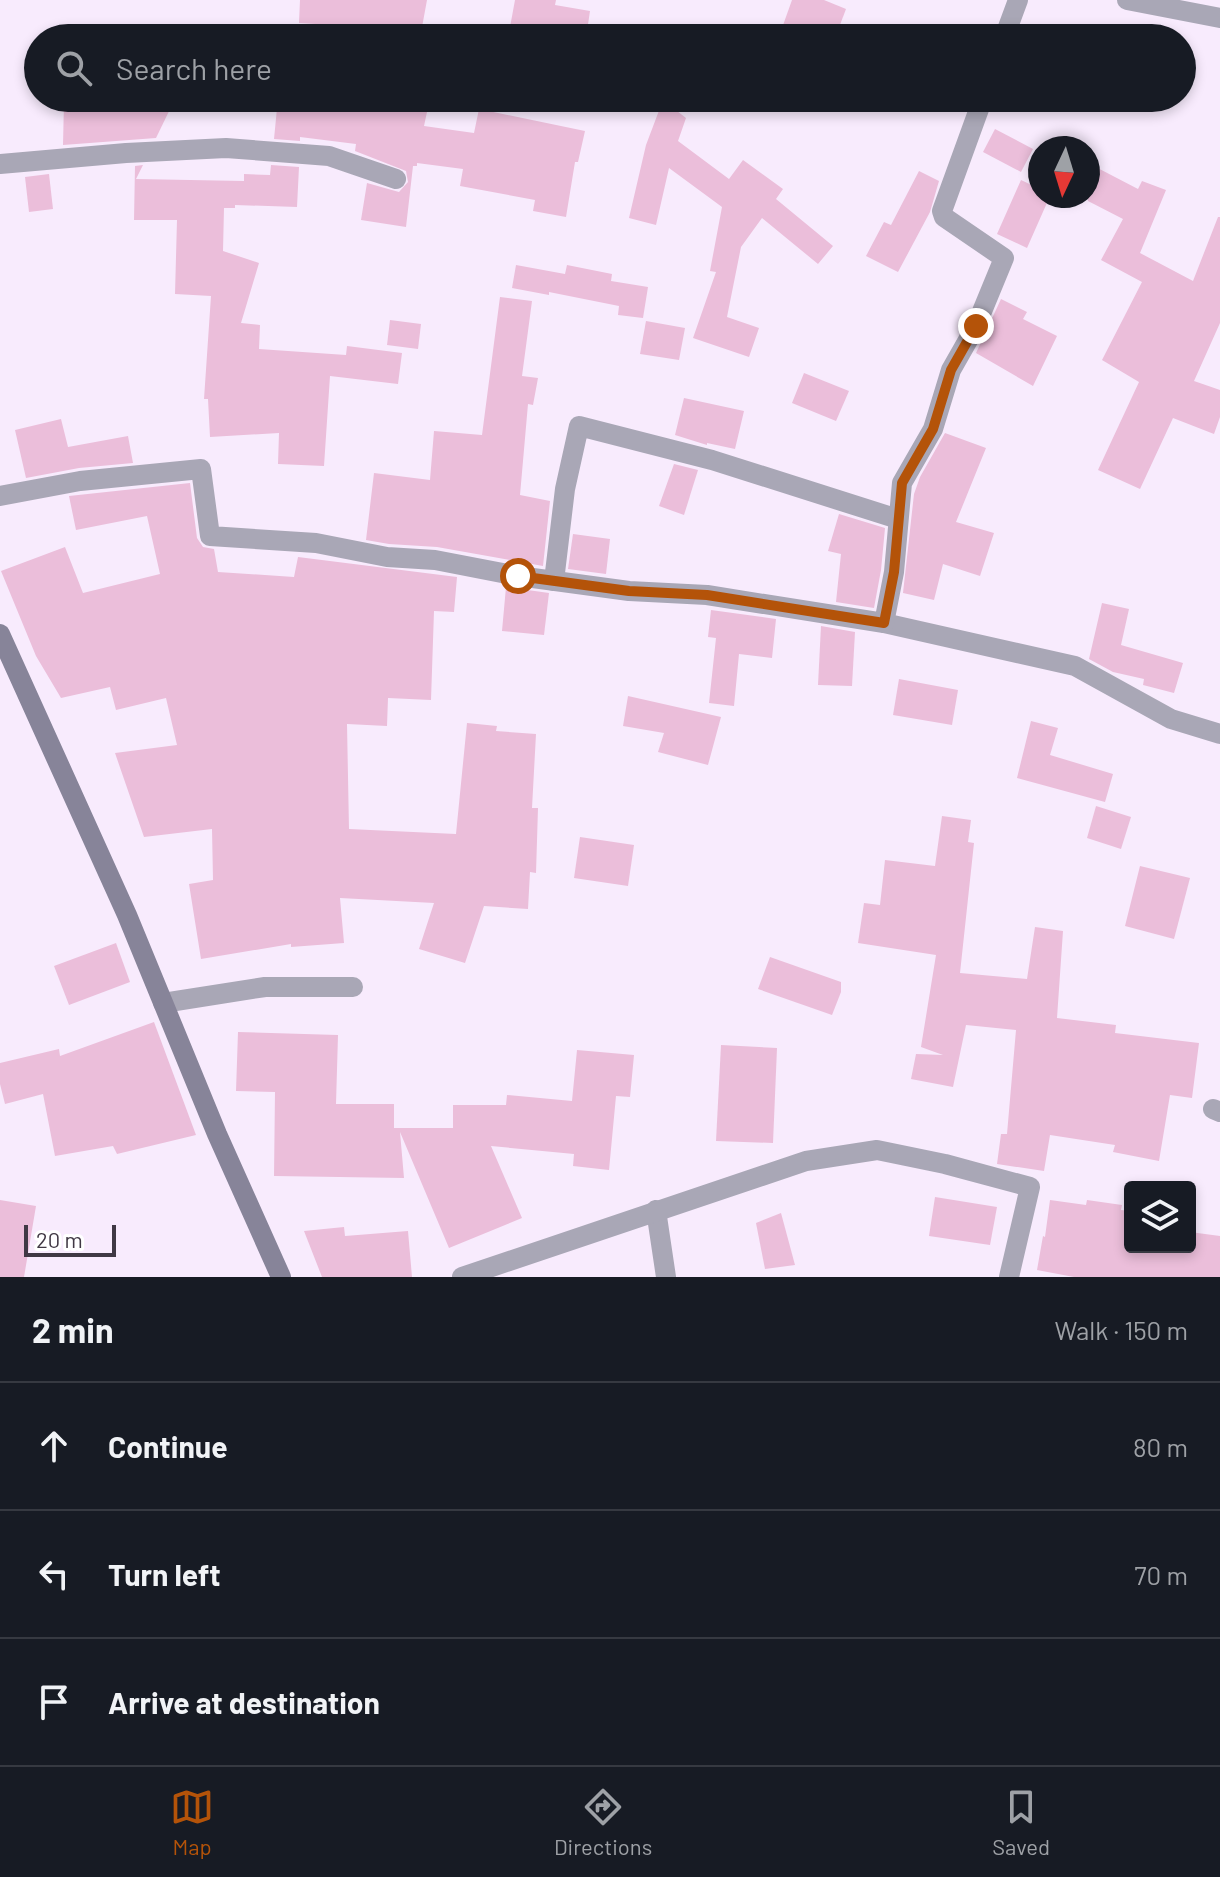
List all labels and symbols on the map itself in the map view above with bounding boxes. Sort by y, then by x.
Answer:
north arrow [1028,136,1100,208]
route end [958,308,994,344]
route start [500,558,536,594]
scale bar [24,1221,116,1257]

